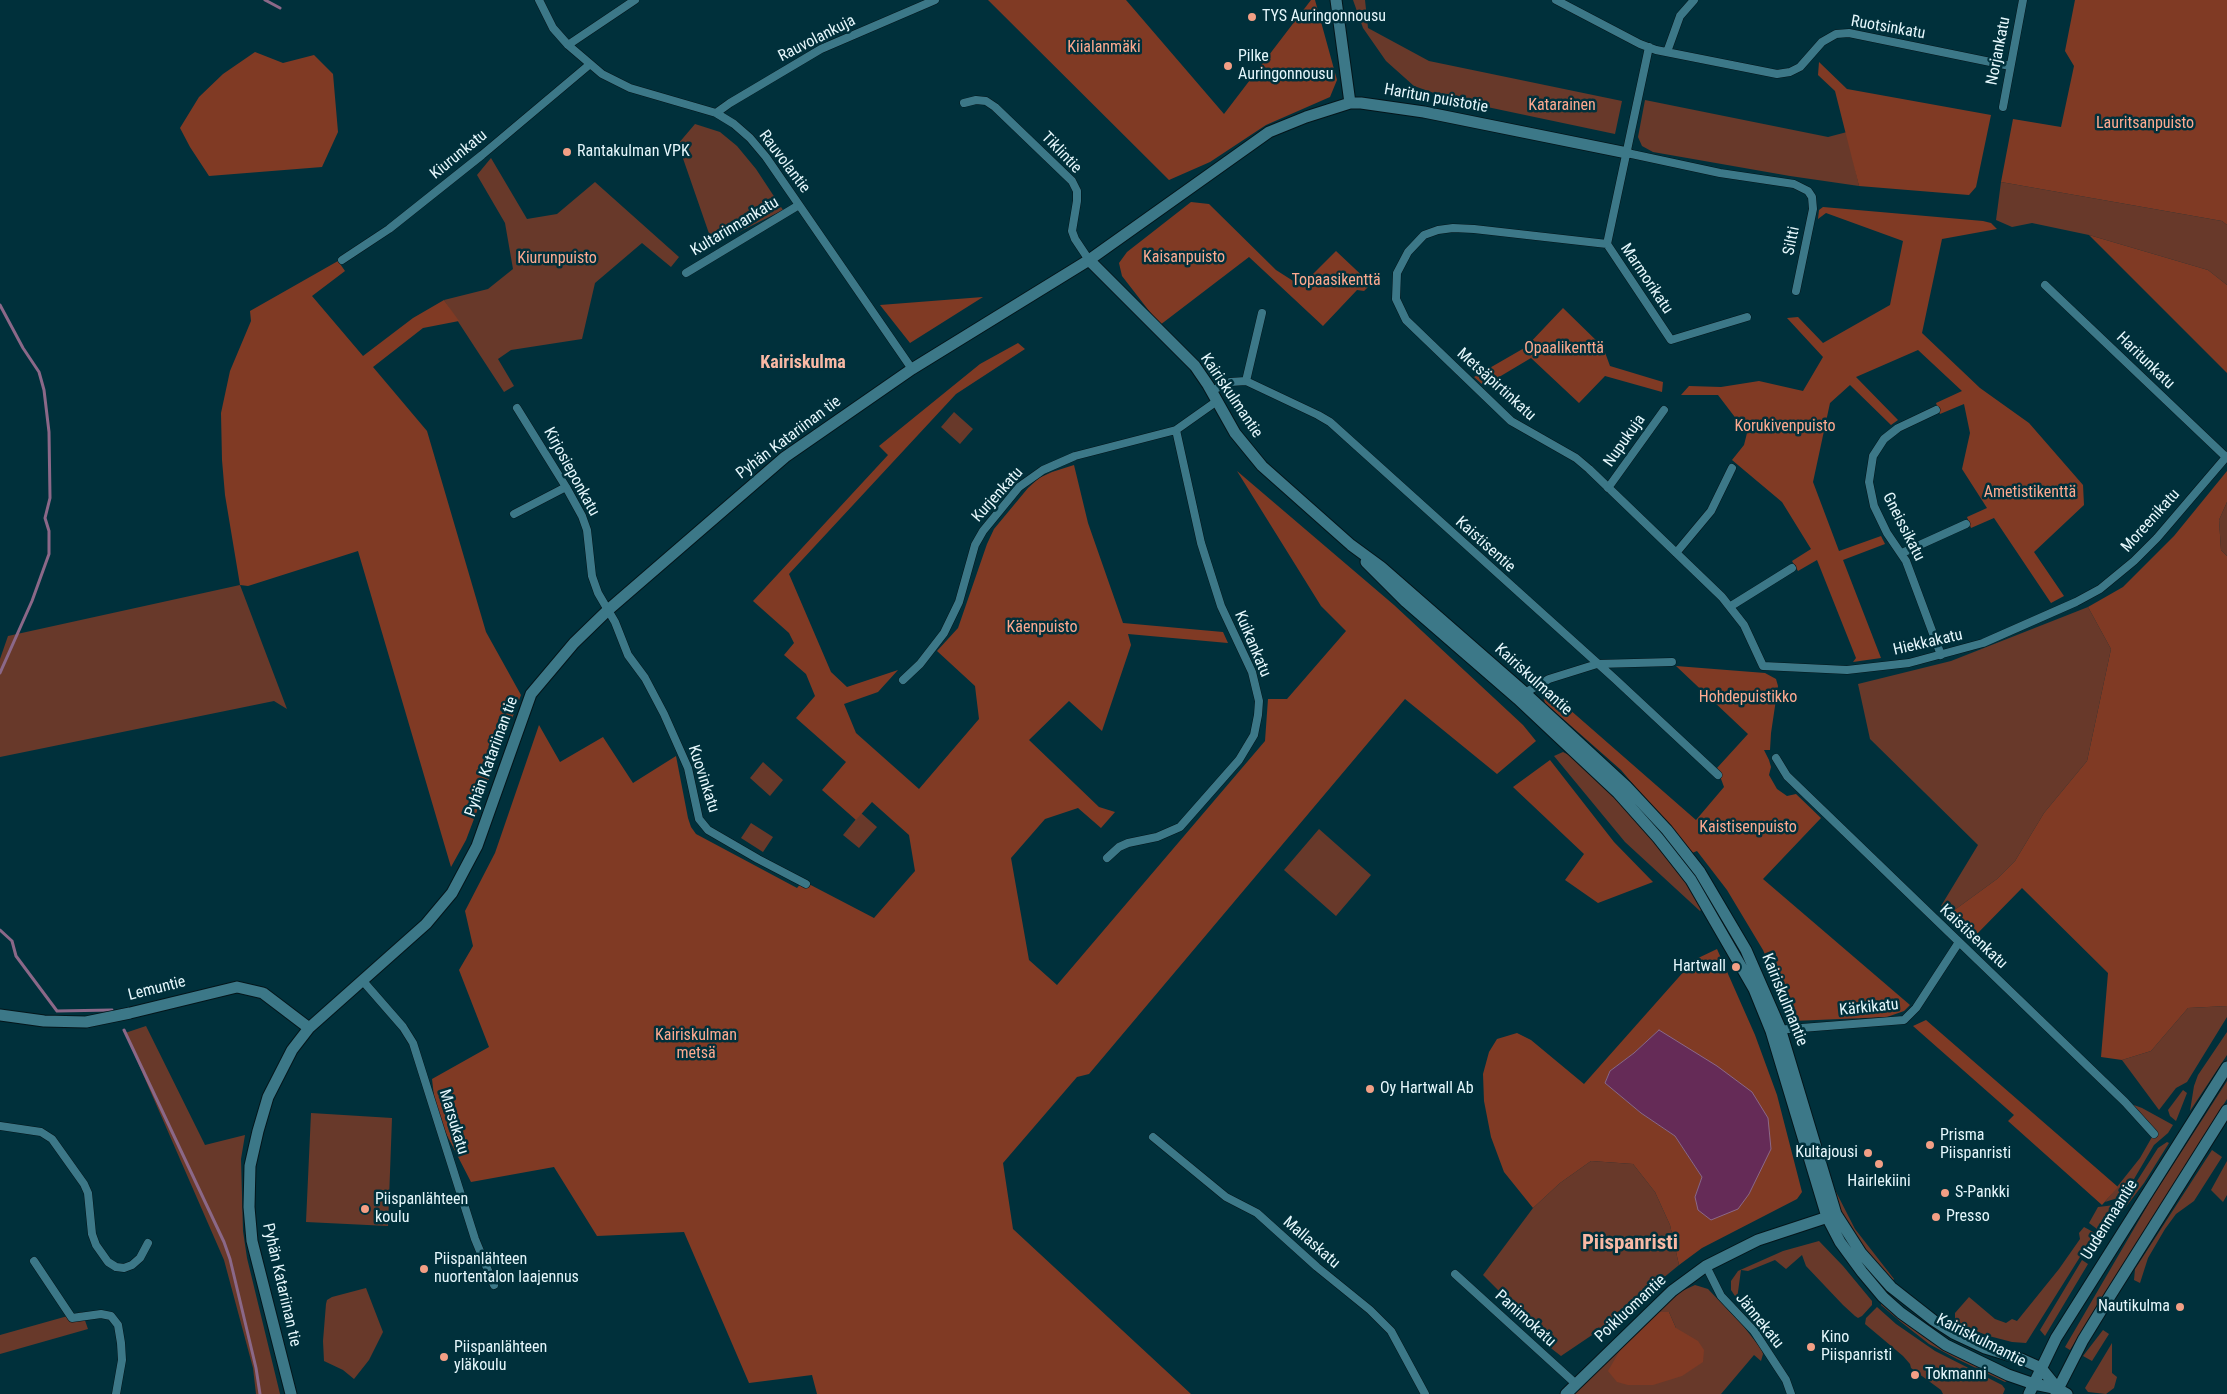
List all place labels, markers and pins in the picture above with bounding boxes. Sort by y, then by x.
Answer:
place label: TYS Auringonnousu [1262,7,1386,27]
marker: TYS Auringonnousu [1246,11,1258,23]
place label: Pilke Auringonnousu [1238,47,1333,85]
marker: Pilke Auringonnousu [1222,60,1234,72]
place label: Rantakulman VPK [577,142,690,162]
marker: Rantakulman VPK [561,146,573,158]
place label: Hartwall [1673,957,1726,977]
marker: Hartwall [1730,961,1742,973]
place label: Oy Hartwall Ab [1380,1079,1474,1099]
marker: Oy Hartwall Ab [1364,1083,1376,1095]
place label: Prisma Piispanristi [1940,1126,2011,1164]
marker: Prisma Piispanristi [1924,1139,1936,1151]
place label: Kultajousi [1795,1143,1858,1163]
marker: Kultajousi [1862,1147,1874,1159]
marker: Hairlekiini [1873,1158,1885,1170]
place label: Hairlekiini [1847,1172,1911,1192]
place label: S-Pankki [1955,1183,2010,1203]
marker: S-Pankki [1939,1187,1951,1199]
place label: Piispanlähteen koulu [375,1190,468,1228]
marker: Piispanlähteen koulu [359,1203,371,1215]
place label: Presso [1946,1207,1990,1227]
marker: Presso [1930,1211,1942,1223]
place label: Piispanlähteen nuortentalon laajennus [434,1250,579,1288]
marker: Piispanlähteen nuortentalon laajennus [418,1263,430,1275]
place label: Nautikulma [2098,1297,2170,1317]
marker: Nautikulma [2174,1301,2186,1313]
place label: Kino Piispanristi [1821,1328,1892,1366]
place label: Piispanlähteen yläkoulu [454,1338,547,1376]
marker: Kino Piispanristi [1805,1341,1817,1353]
marker: Piispanlähteen yläkoulu [438,1351,450,1363]
place label: Tokmanni [1925,1365,1987,1385]
marker: Tokmanni [1909,1369,1921,1381]

